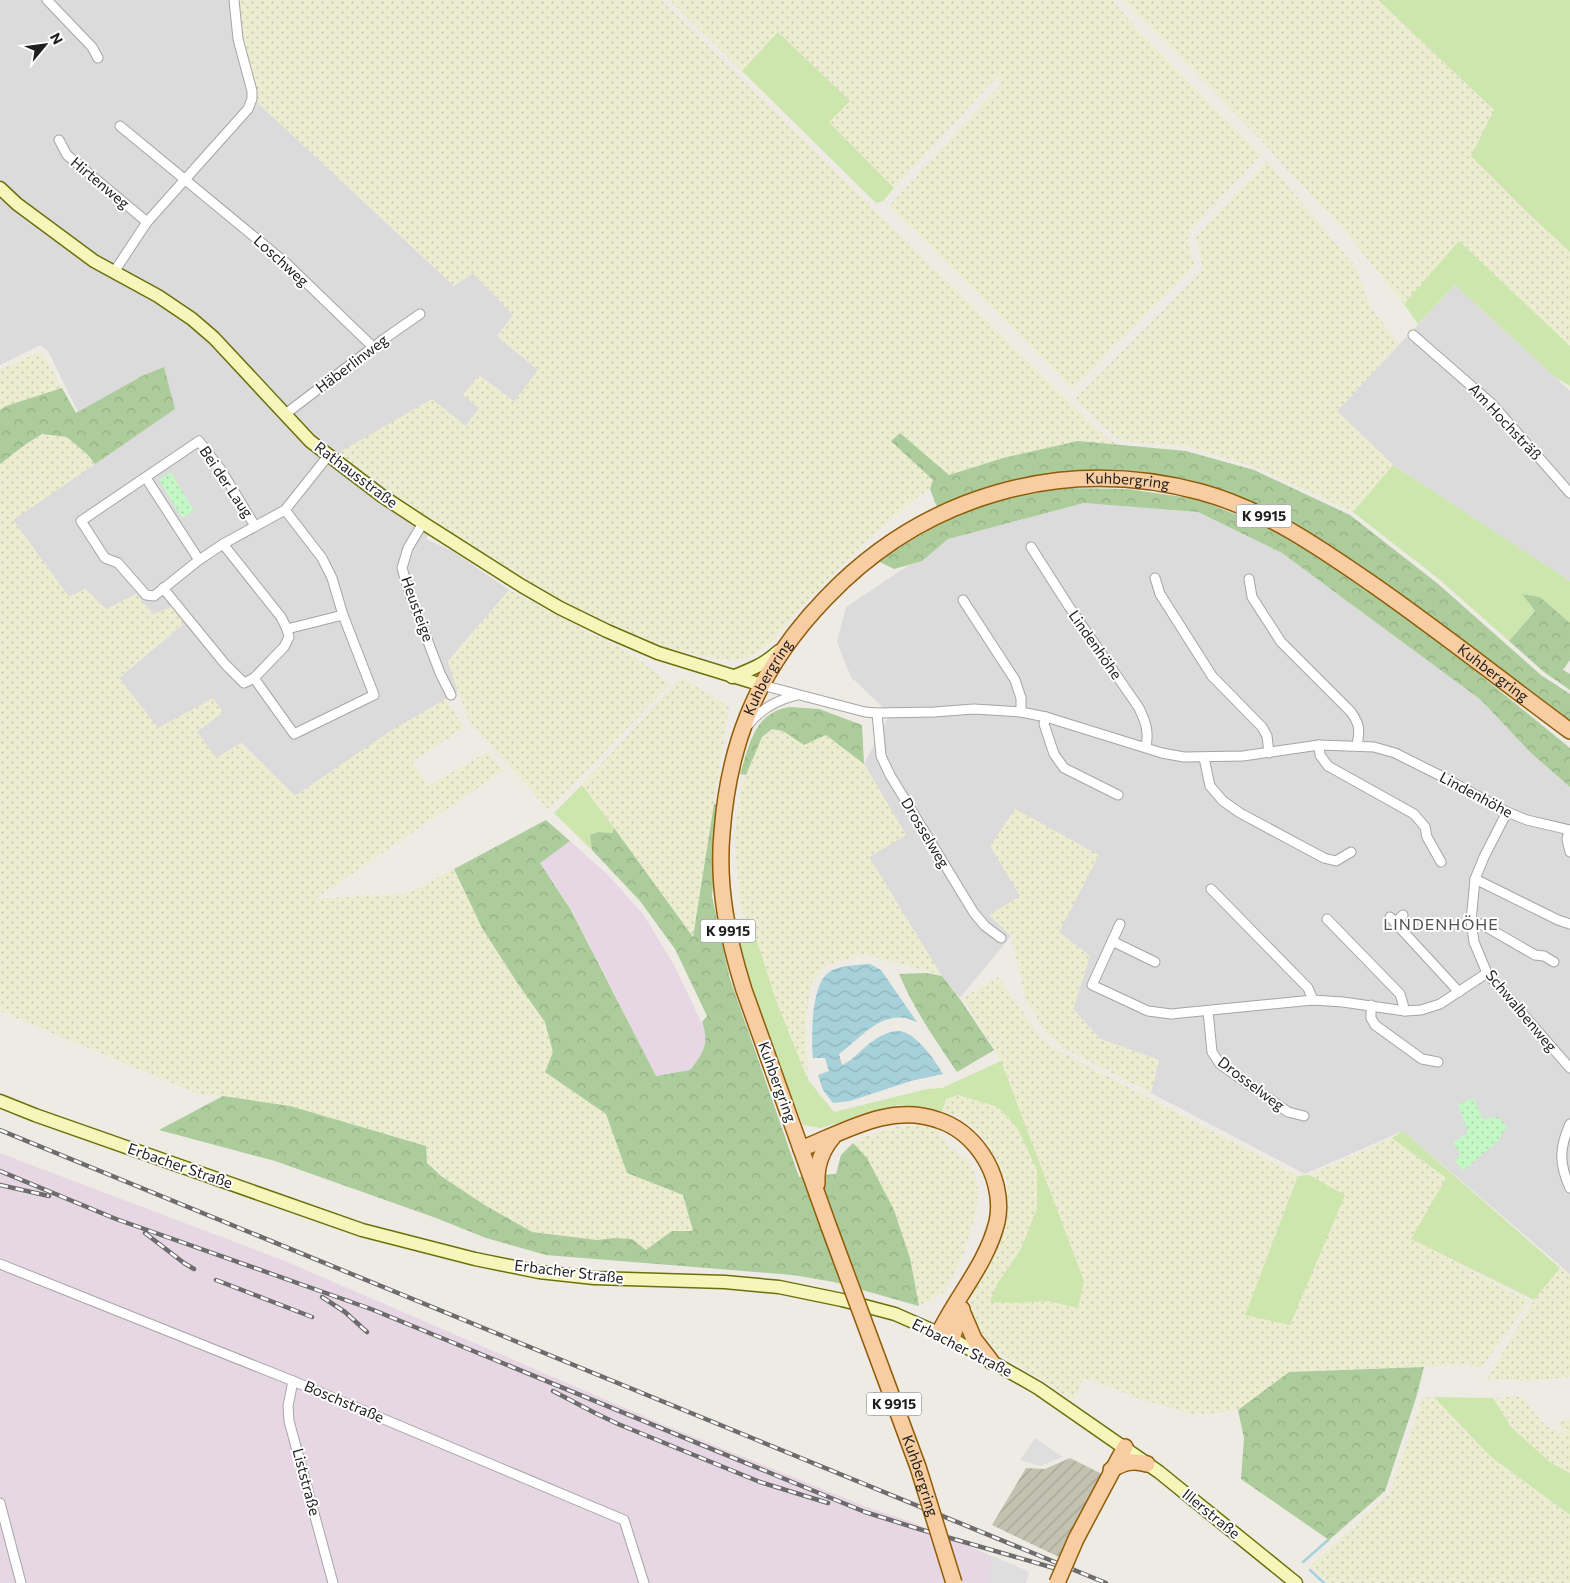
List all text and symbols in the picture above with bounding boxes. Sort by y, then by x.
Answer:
north arrow [20,20,70,70]
text: N [47,30,67,47]
street label: Hirtenweg [68,152,134,212]
street label: Loschweg [250,231,313,290]
street label: Häberlinweg [312,330,391,396]
street label: Am Hochsträß [1466,379,1546,463]
street label: Rathausstraße [312,437,402,511]
street label: Bei der Laug [196,442,257,521]
street label: Kuhbergring [1085,468,1171,493]
road number: K 9915 [1236,504,1292,528]
street label: Heusteige [398,574,438,644]
street label: Lindenhöhe [1065,606,1126,683]
street label: Kuhbergring [739,636,796,718]
street label: Kuhbergring [1454,640,1533,705]
street label: Lindenhöhe [1437,767,1516,821]
street label: Drosselweg [898,794,954,871]
district label: LINDENHÖHE [1383,914,1499,933]
road number: K 9915 [700,919,756,942]
street label: Schwalbenweg [1482,966,1561,1055]
street label: Kuhbergring [755,1039,801,1124]
street label: Drosselweg [1215,1052,1288,1114]
street label: Erbacher Straße [125,1139,235,1191]
street label: Erbacher Straße [513,1255,625,1287]
street label: Erbacher Straße [909,1314,1016,1380]
street label: Boschstraße [302,1376,387,1426]
road number: K 9915 [866,1392,922,1416]
street label: Kuhbergring [899,1432,943,1518]
street label: Liststraße [289,1446,325,1517]
street label: Illerstraße [1179,1484,1244,1542]

